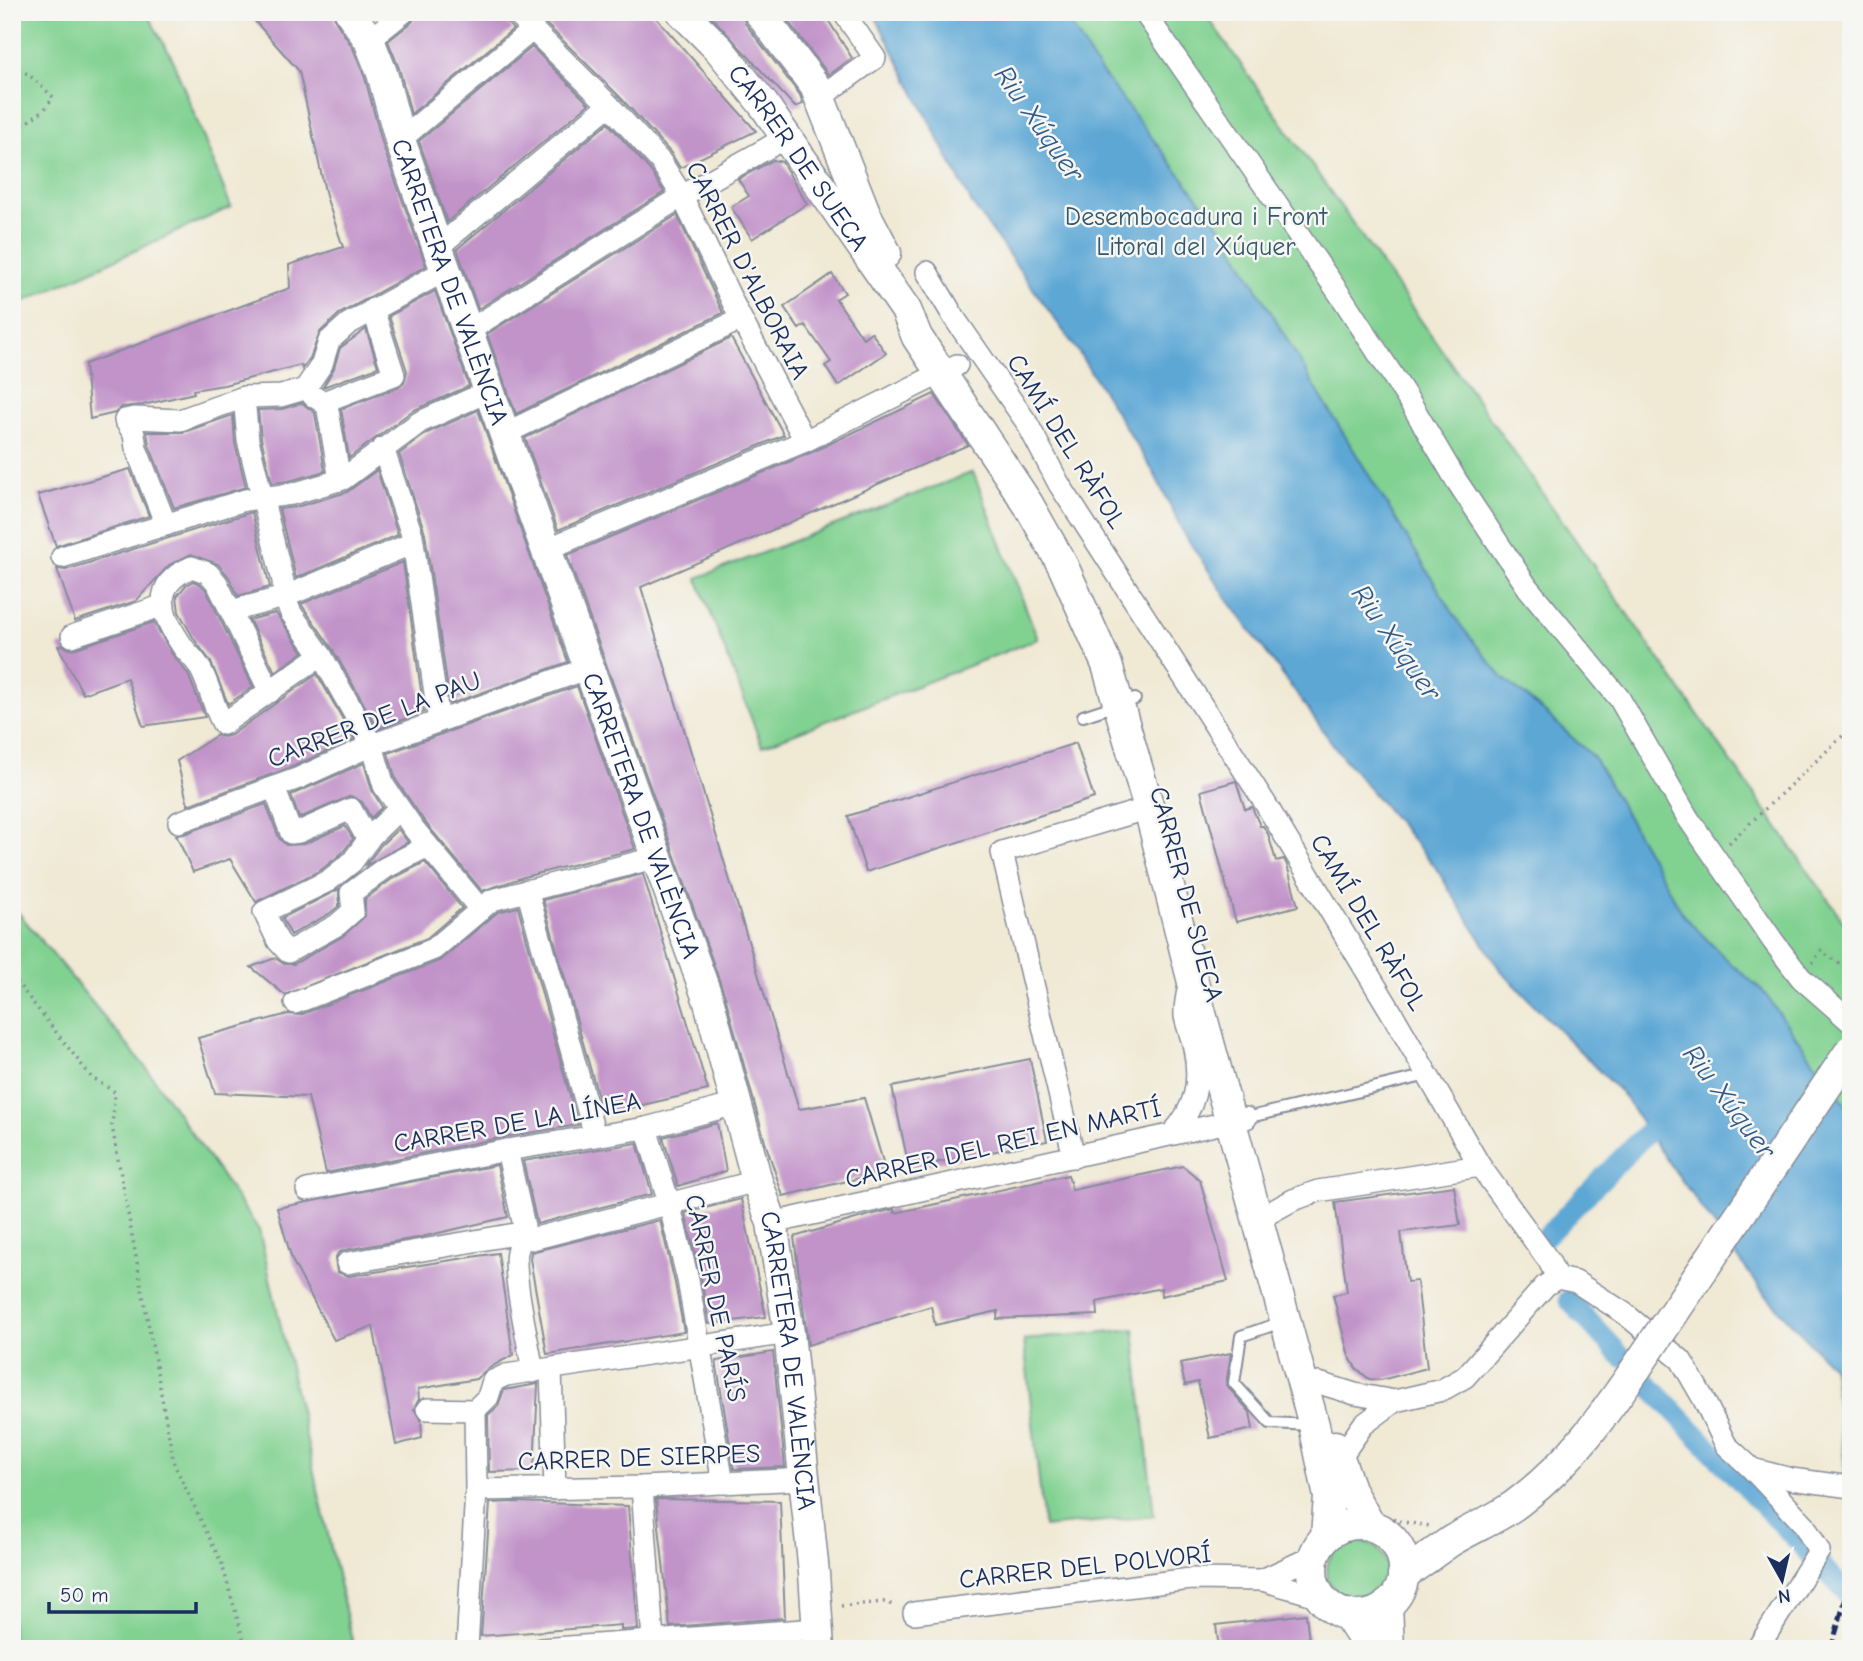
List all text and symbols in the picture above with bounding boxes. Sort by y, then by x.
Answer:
street label: CARRER DE SUECA [722,59,874,257]
water label: Riu Xúquer [988,60,1092,189]
street label: CARRETERA DE VALÈNCIA [385,135,514,429]
street label: CARRER D'ALBORAIA [679,157,815,384]
park label: Desembocadura i Front Litoral del Xúquer [1065,202,1329,262]
street label: CAMÍ DEL RÀFOL [1000,348,1133,534]
water label: Riu Xúquer [1345,579,1449,708]
street label: CARRER DE LA PAU [263,665,485,774]
street label: CARRETERA DE VALÈNCIA [576,669,706,963]
street label: CARRER DE SUECA [1143,783,1229,1005]
street label: CAMÍ DEL RÀFOL [1304,829,1433,1016]
water label: Riu Xúquer [1676,1039,1783,1166]
street label: CARRER DE LA LÍNEA [391,1085,643,1160]
street label: CARRER DEL REI EN MARTÍ [842,1092,1164,1195]
street label: CARRER DE PARÍS [678,1192,753,1405]
street label: CARRETERA DE VALÈNCIA [753,1207,821,1512]
street label: CARRER DE SIERPES [517,1439,761,1477]
street label: CARRER DEL POLVORÍ [957,1538,1213,1595]
north arrow [1748,1546,1818,1616]
scale bar [49,1570,196,1614]
text: 50 m [60,1583,109,1607]
text: N [1777,1584,1792,1608]

